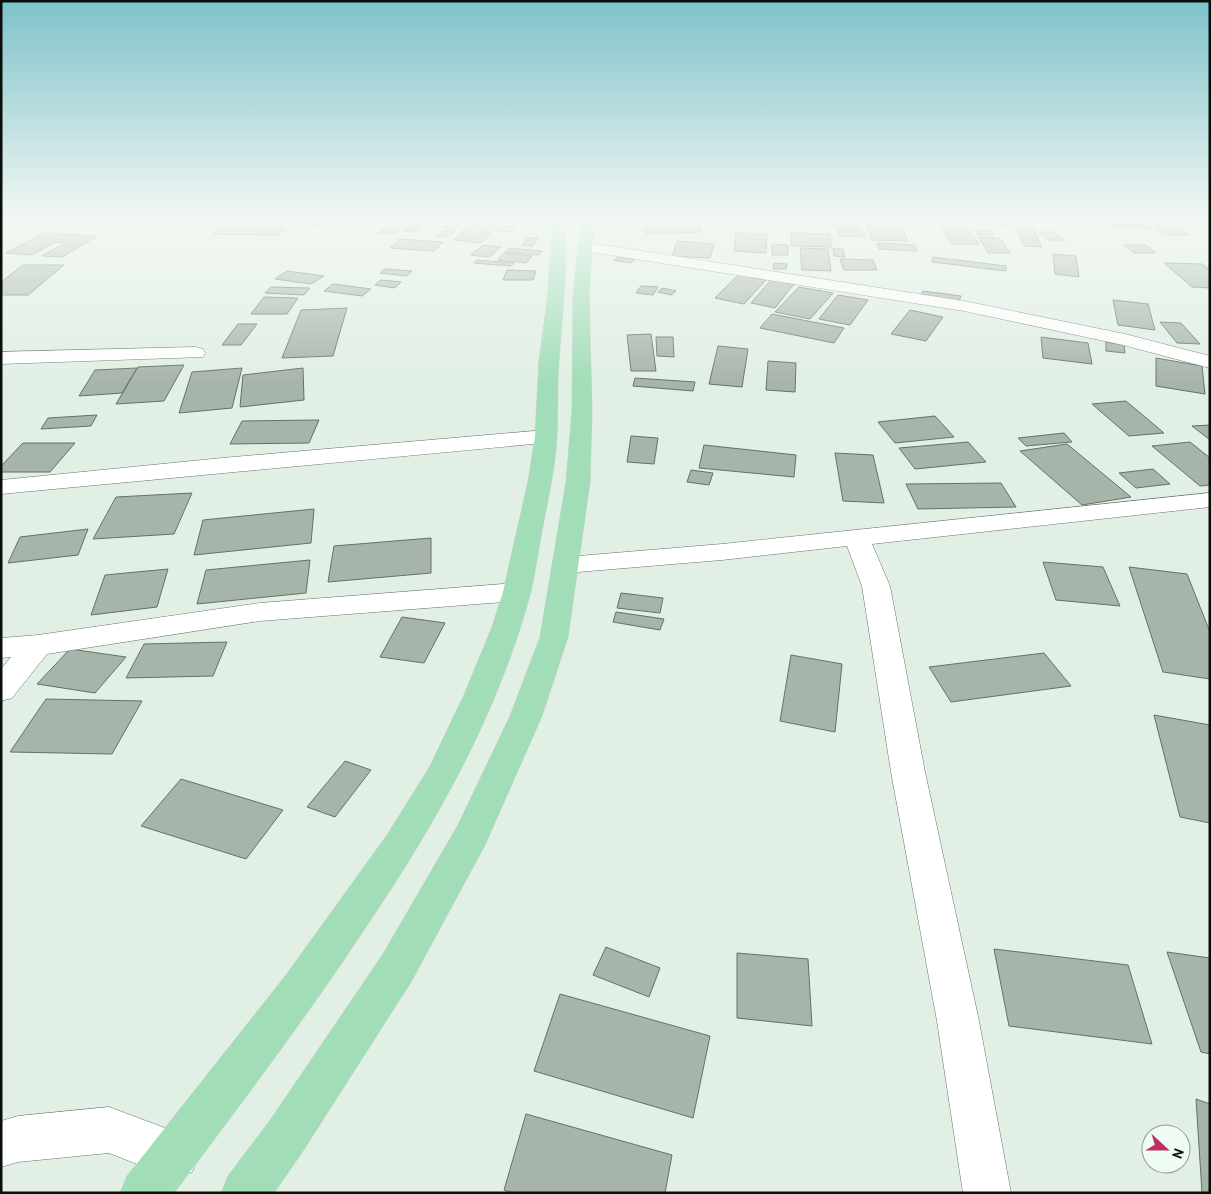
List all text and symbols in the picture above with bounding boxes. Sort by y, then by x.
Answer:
north arrow [1141,1124,1191,1174]
text: N [1168,1146,1188,1161]

